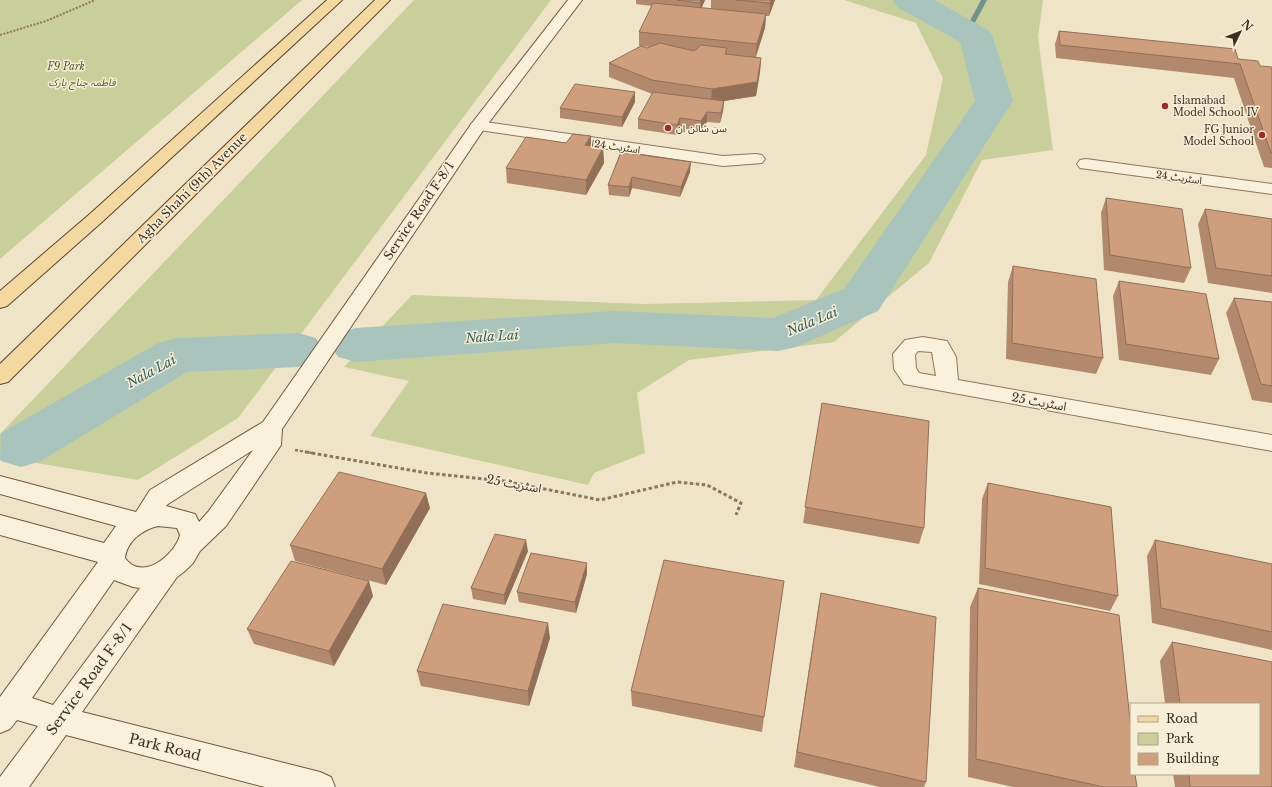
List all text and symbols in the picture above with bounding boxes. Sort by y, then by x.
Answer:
north arrow [1220,12,1260,52]
text: N [1239,17,1256,34]
park label: F9 Park [46,60,85,73]
park label: فاطمہ جناح پارک [49,76,116,90]
place label: Islamabad Model School IV [1173,94,1259,119]
marker: Islamabad Model School IV [1160,101,1170,111]
place label: سن شائن ان [676,122,727,135]
marker: سن شائن ان [663,123,673,133]
place label: FG Junior Model School [1183,123,1254,148]
street label: Agha Shahi (9th) Avenue [133,129,250,247]
marker: FG Junior Model School [1257,130,1267,140]
street label: اسٹریٹ 24ا [591,137,641,156]
street label: Service Road F-8/1 [380,159,457,263]
street label: اسٹریٹ 24 [1155,168,1203,187]
water label: Nala Lai [783,303,841,340]
water label: Nala Lai [464,326,520,347]
water label: Nala Lai [123,351,179,392]
street label: اسٹریٹ 25 [1010,389,1068,414]
street label: اسٹریٹ 25 [485,471,543,496]
street label: Service Road F-8/1 [42,619,136,739]
legend [1130,703,1260,775]
text: Road [1166,711,1198,726]
street label: Park Road [127,729,203,765]
text: Park [1166,731,1194,746]
text: Building [1166,751,1220,766]

